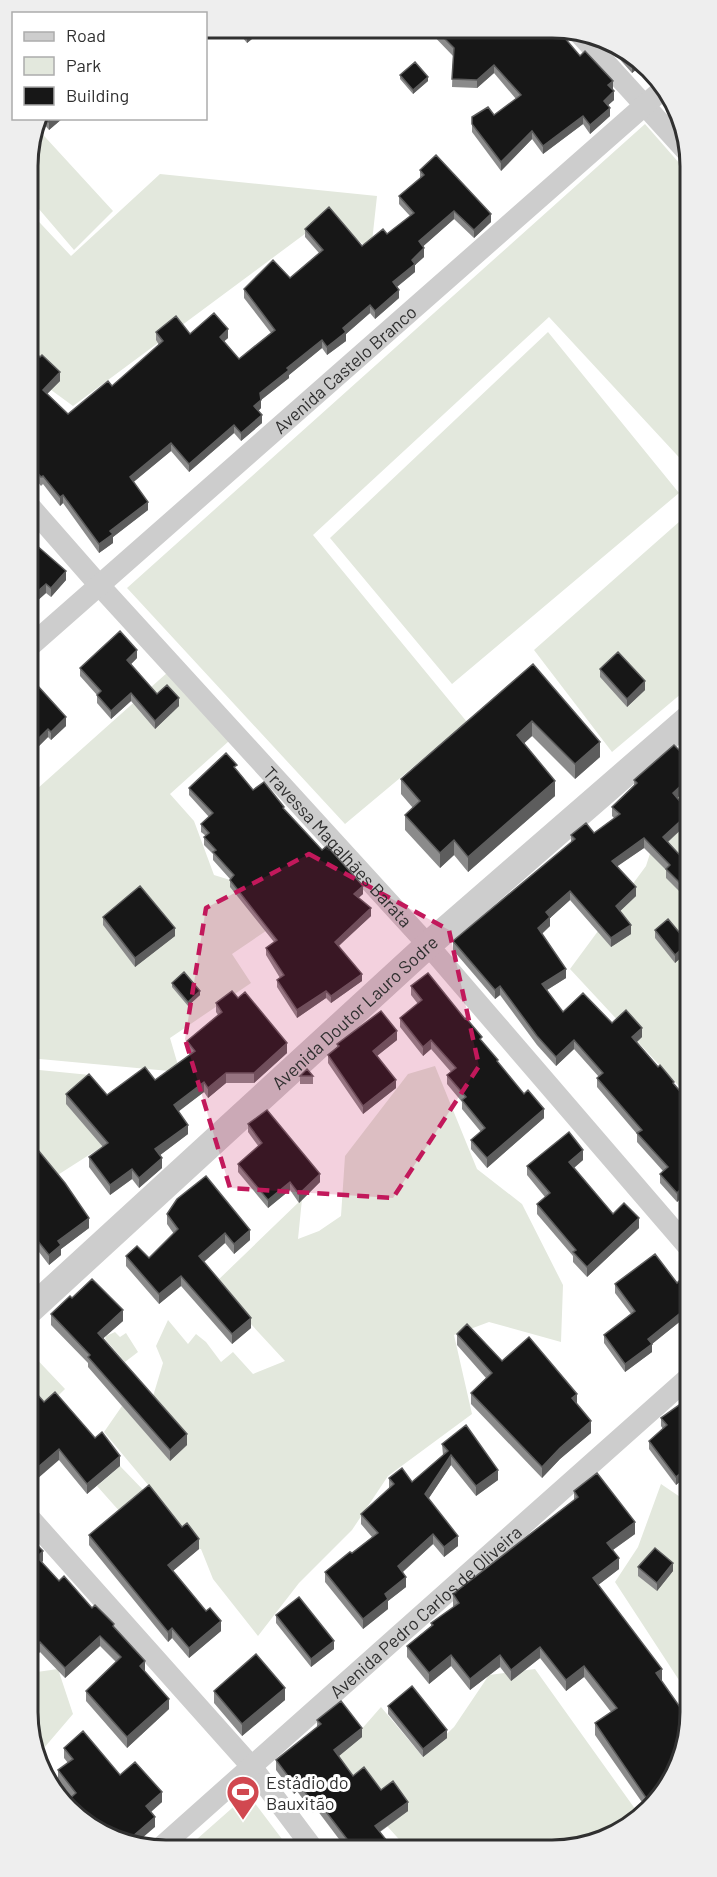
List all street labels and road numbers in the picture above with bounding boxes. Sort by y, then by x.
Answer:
street label: Avenida Castelo Branco [269,300,421,438]
street label: Travessa Magalhães Barata [259,762,417,931]
street label: Avenida Doutor Lauro Sodre [267,931,442,1094]
street label: Avenida Pedro Carlos de Oliveira [325,1521,526,1703]

